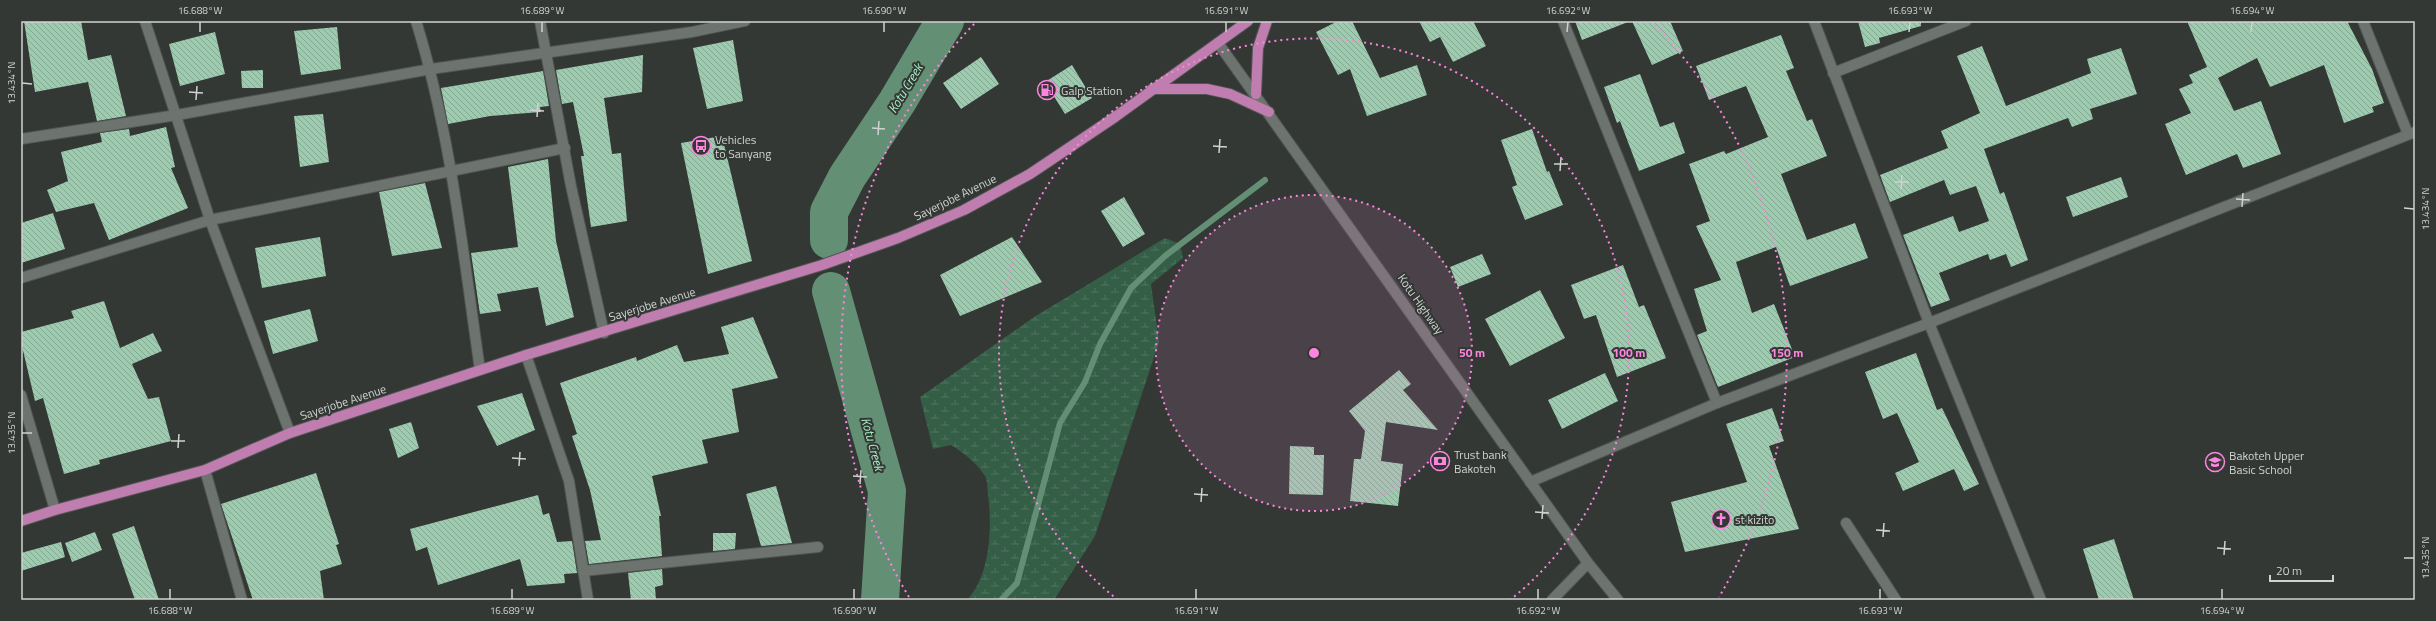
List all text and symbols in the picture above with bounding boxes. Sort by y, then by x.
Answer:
text: 16.688°W [178,3,222,18]
text: 16.689°W [520,3,564,18]
text: 16.690°W [862,3,906,18]
text: 16.691°W [1204,3,1248,18]
text: 16.692°W [1546,3,1590,18]
text: 16.693°W [1888,3,1932,18]
text: 16.694°W [2230,3,2274,18]
water label: Kotu Creek [882,58,929,117]
text: 13.434°N [4,62,19,104]
fuel station icon: Galp Station [1036,79,1058,101]
place label: Galp Station [1061,81,1122,100]
place label: Vehicles to Sanyang [715,130,771,163]
bus stop icon: Vehicles to Sanyang [690,135,712,157]
street label: Sayerjobe Avenue [910,169,1000,225]
text: 13.434°N [2418,188,2433,230]
street label: Kotu Highway [1393,270,1449,338]
street label: Sayerjobe Avenue [606,282,698,326]
text: 50 m [1459,343,1485,362]
text: 100 m [1613,343,1645,362]
text: 150 m [1771,343,1803,362]
centre of rings [1307,346,1321,360]
street label: Sayerjobe Avenue [297,379,389,425]
text: 13.435°N [4,412,19,454]
water label: Kotu Creek [856,415,890,475]
place label: Trust bank Bakoteh [1454,445,1507,478]
place label: Bakoteh Upper Basic School [2229,446,2304,479]
bank icon: Trust bank Bakoteh [1429,450,1451,472]
school or university icon: Bakoteh Upper Basic School [2204,451,2226,473]
church icon: st kizito [1710,508,1732,530]
place label: st kizito [1735,510,1774,529]
text: 13.435°N [2418,537,2433,579]
scale bar [2270,557,2333,583]
text: 20 m [2276,561,2302,580]
text: 16.688°W [148,603,192,618]
text: 16.689°W [490,603,534,618]
text: 16.690°W [832,603,876,618]
text: 16.691°W [1174,603,1218,618]
text: 16.692°W [1516,603,1560,618]
text: 16.693°W [1858,603,1902,618]
text: 16.694°W [2200,603,2244,618]

